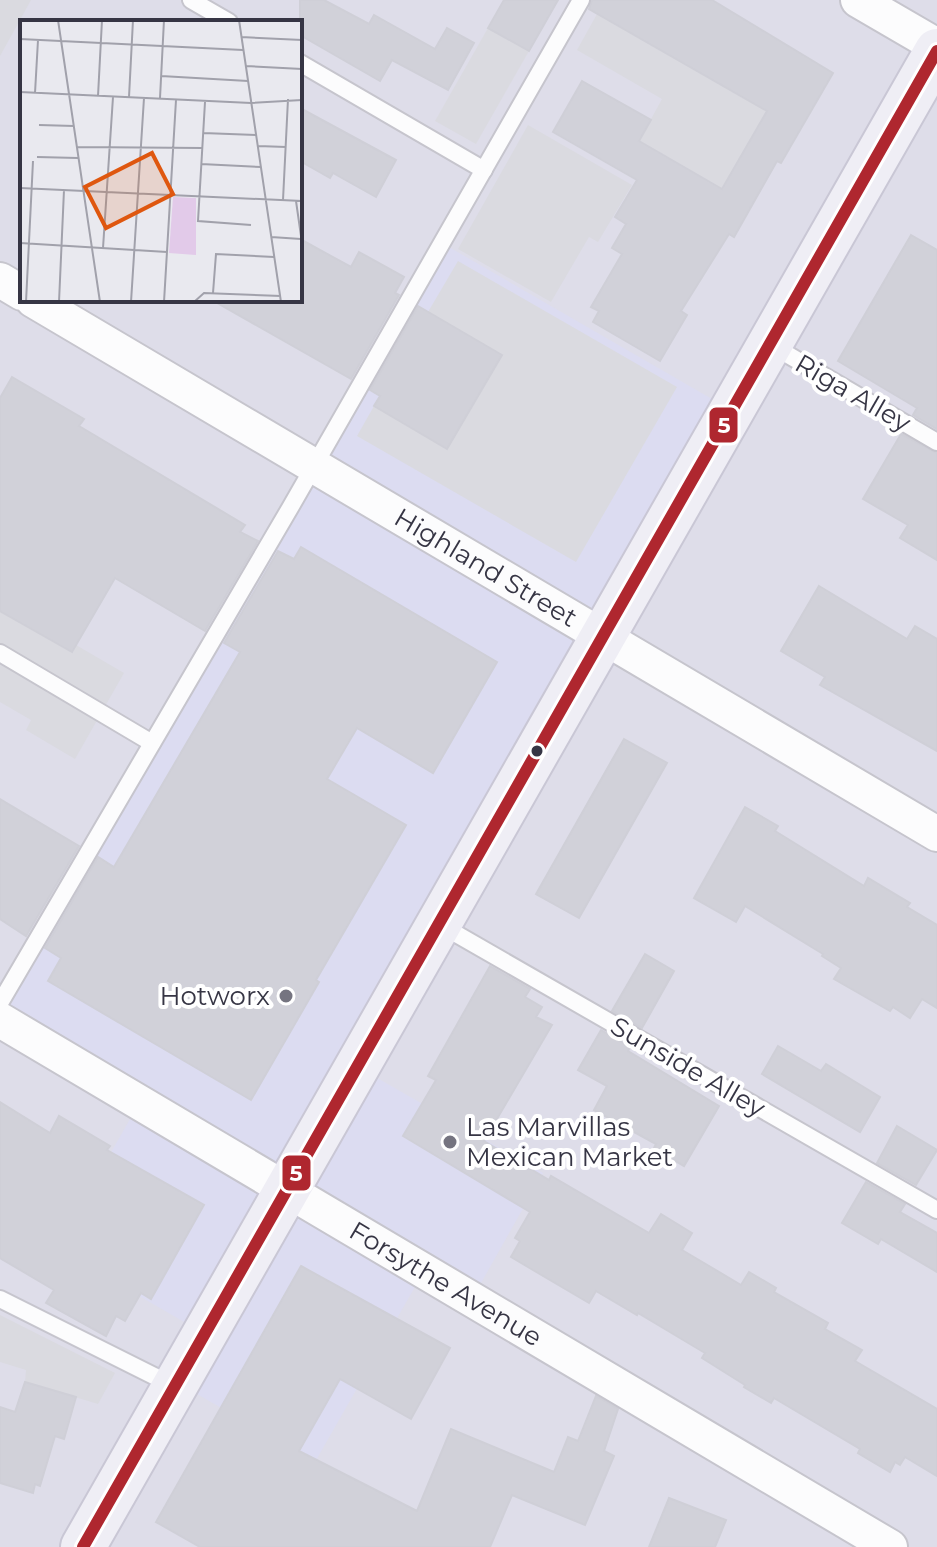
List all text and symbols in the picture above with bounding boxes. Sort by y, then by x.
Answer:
inset map [20,20,302,302]
street label: Riga Alley [790,347,917,439]
line badge: 5 [708,406,739,444]
text: 5 [717,412,731,439]
street label: Highland Street [389,501,583,634]
unlabelled marker [529,743,545,759]
place label: Hotworx [159,980,270,1012]
marker: Hotworx [277,987,295,1005]
street label: Sunside Alley [605,1010,772,1125]
place label: Las Marvillas Mexican Market [466,1111,673,1173]
marker: Las Marvillas Mexican Market [441,1133,459,1151]
line badge: 5 [281,1154,312,1192]
text: 5 [289,1160,303,1187]
street label: Forsythe Avenue [344,1214,548,1353]

